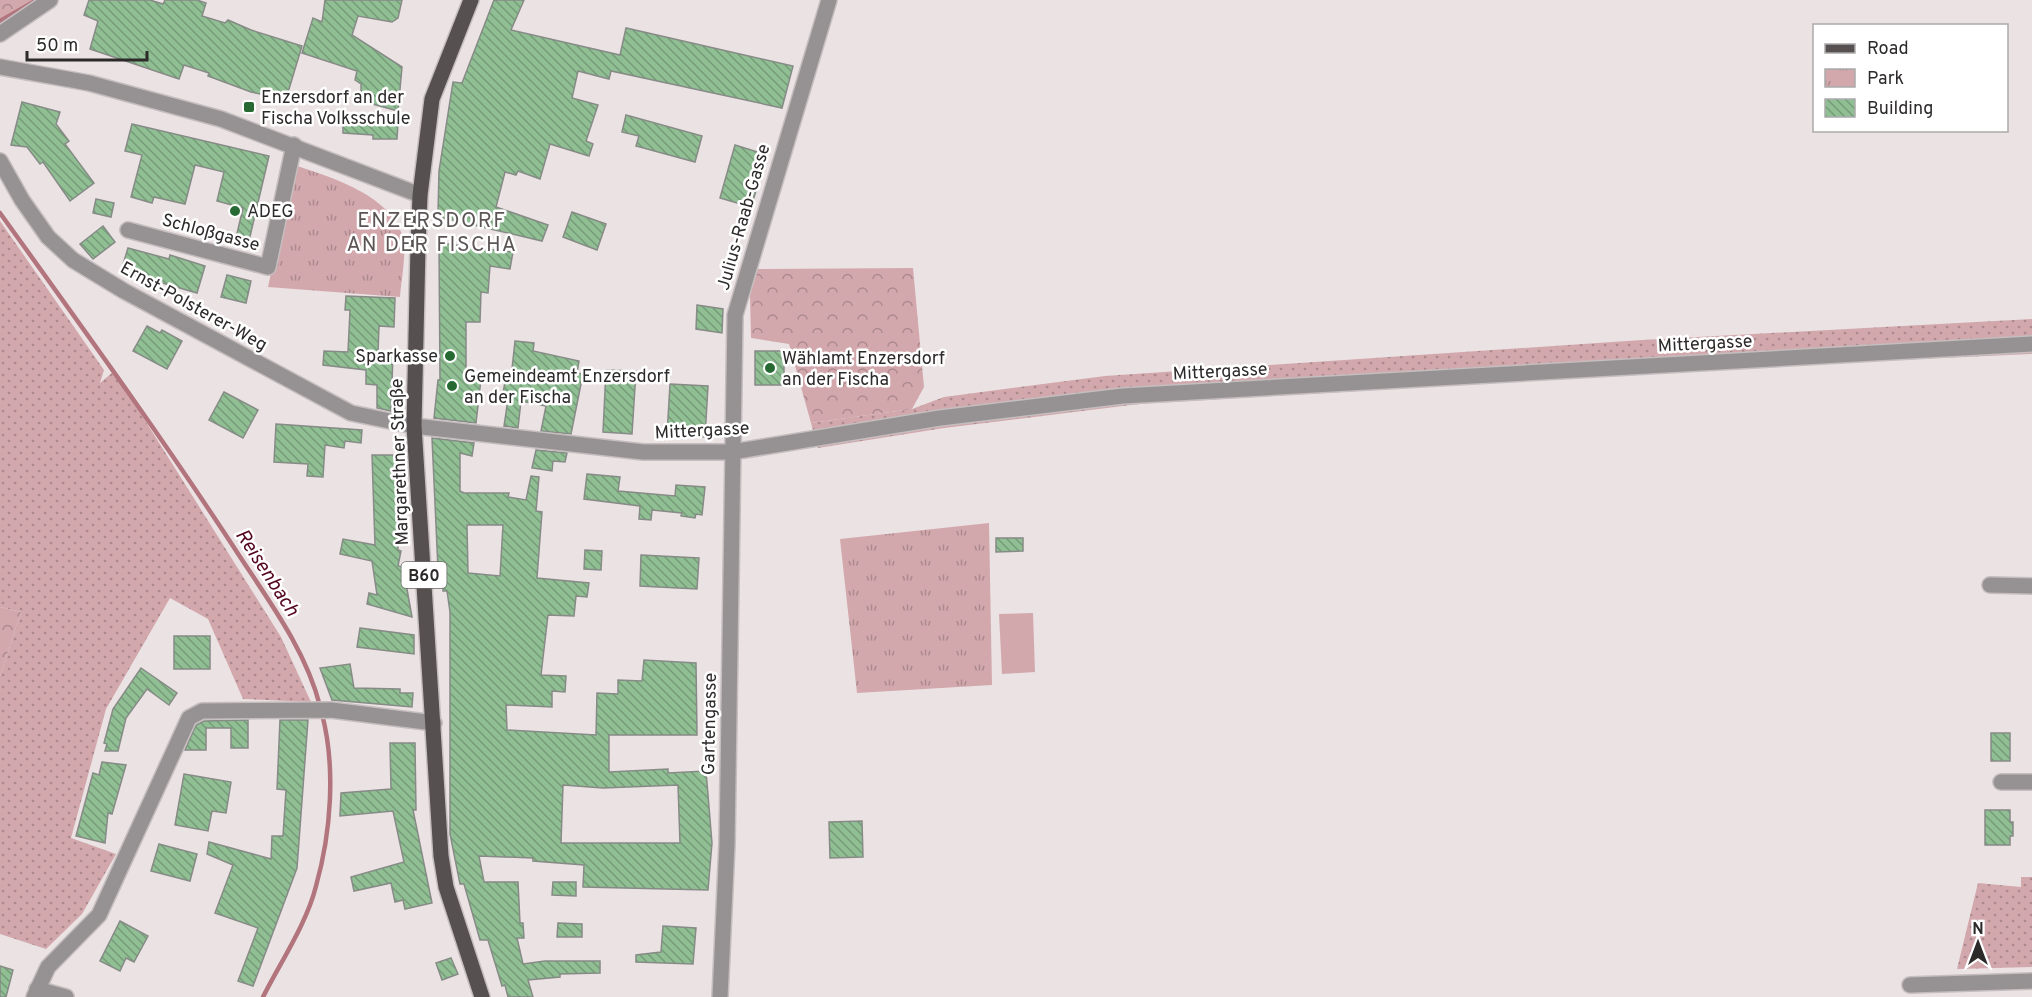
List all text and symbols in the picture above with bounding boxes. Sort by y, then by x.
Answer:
scale bar [27,24,147,62]
legend [1813,24,2008,132]
text: 50 m [36,35,78,58]
text: Road [1867,38,1909,61]
text: Park [1867,68,1904,91]
place label: Enzersdorf an der Fischa Volksschule [261,87,411,131]
text: Building [1867,98,1933,121]
marker: Enzersdorf an der Fischa Volksschule [242,100,256,114]
street label: Julius-Raab-Gasse [713,142,776,293]
place label: ADEG [247,201,294,224]
marker: ADEG [228,204,242,218]
district label: ENZERSDORF AN DER FISCHA [347,208,517,259]
street label: Schloßgasse [159,209,262,258]
street label: Ernst-Polsterer-Weg [116,257,271,357]
street label: Mittergasse [1657,331,1753,358]
place label: Sparkasse [355,346,438,369]
place label: Wählamt Enzersdorf an der Fischa [782,348,945,392]
marker: Sparkasse [443,349,457,363]
street label: Mittergasse [1172,359,1268,386]
marker: Wählamt Enzersdorf an der Fischa [763,361,777,375]
place label: Gemeindeamt Enzersdorf an der Fischa [464,366,670,410]
street label: Margarethner Straße [386,378,415,546]
marker: Gemeindeamt Enzersdorf an der Fischa [445,379,459,393]
street label: Mittergasse [654,418,750,445]
water label: Reisenbach [228,524,304,622]
road number: B60 [402,562,446,588]
street label: Gartengasse [698,673,723,775]
north arrow [1948,913,2008,973]
text: N [1972,920,1984,940]

